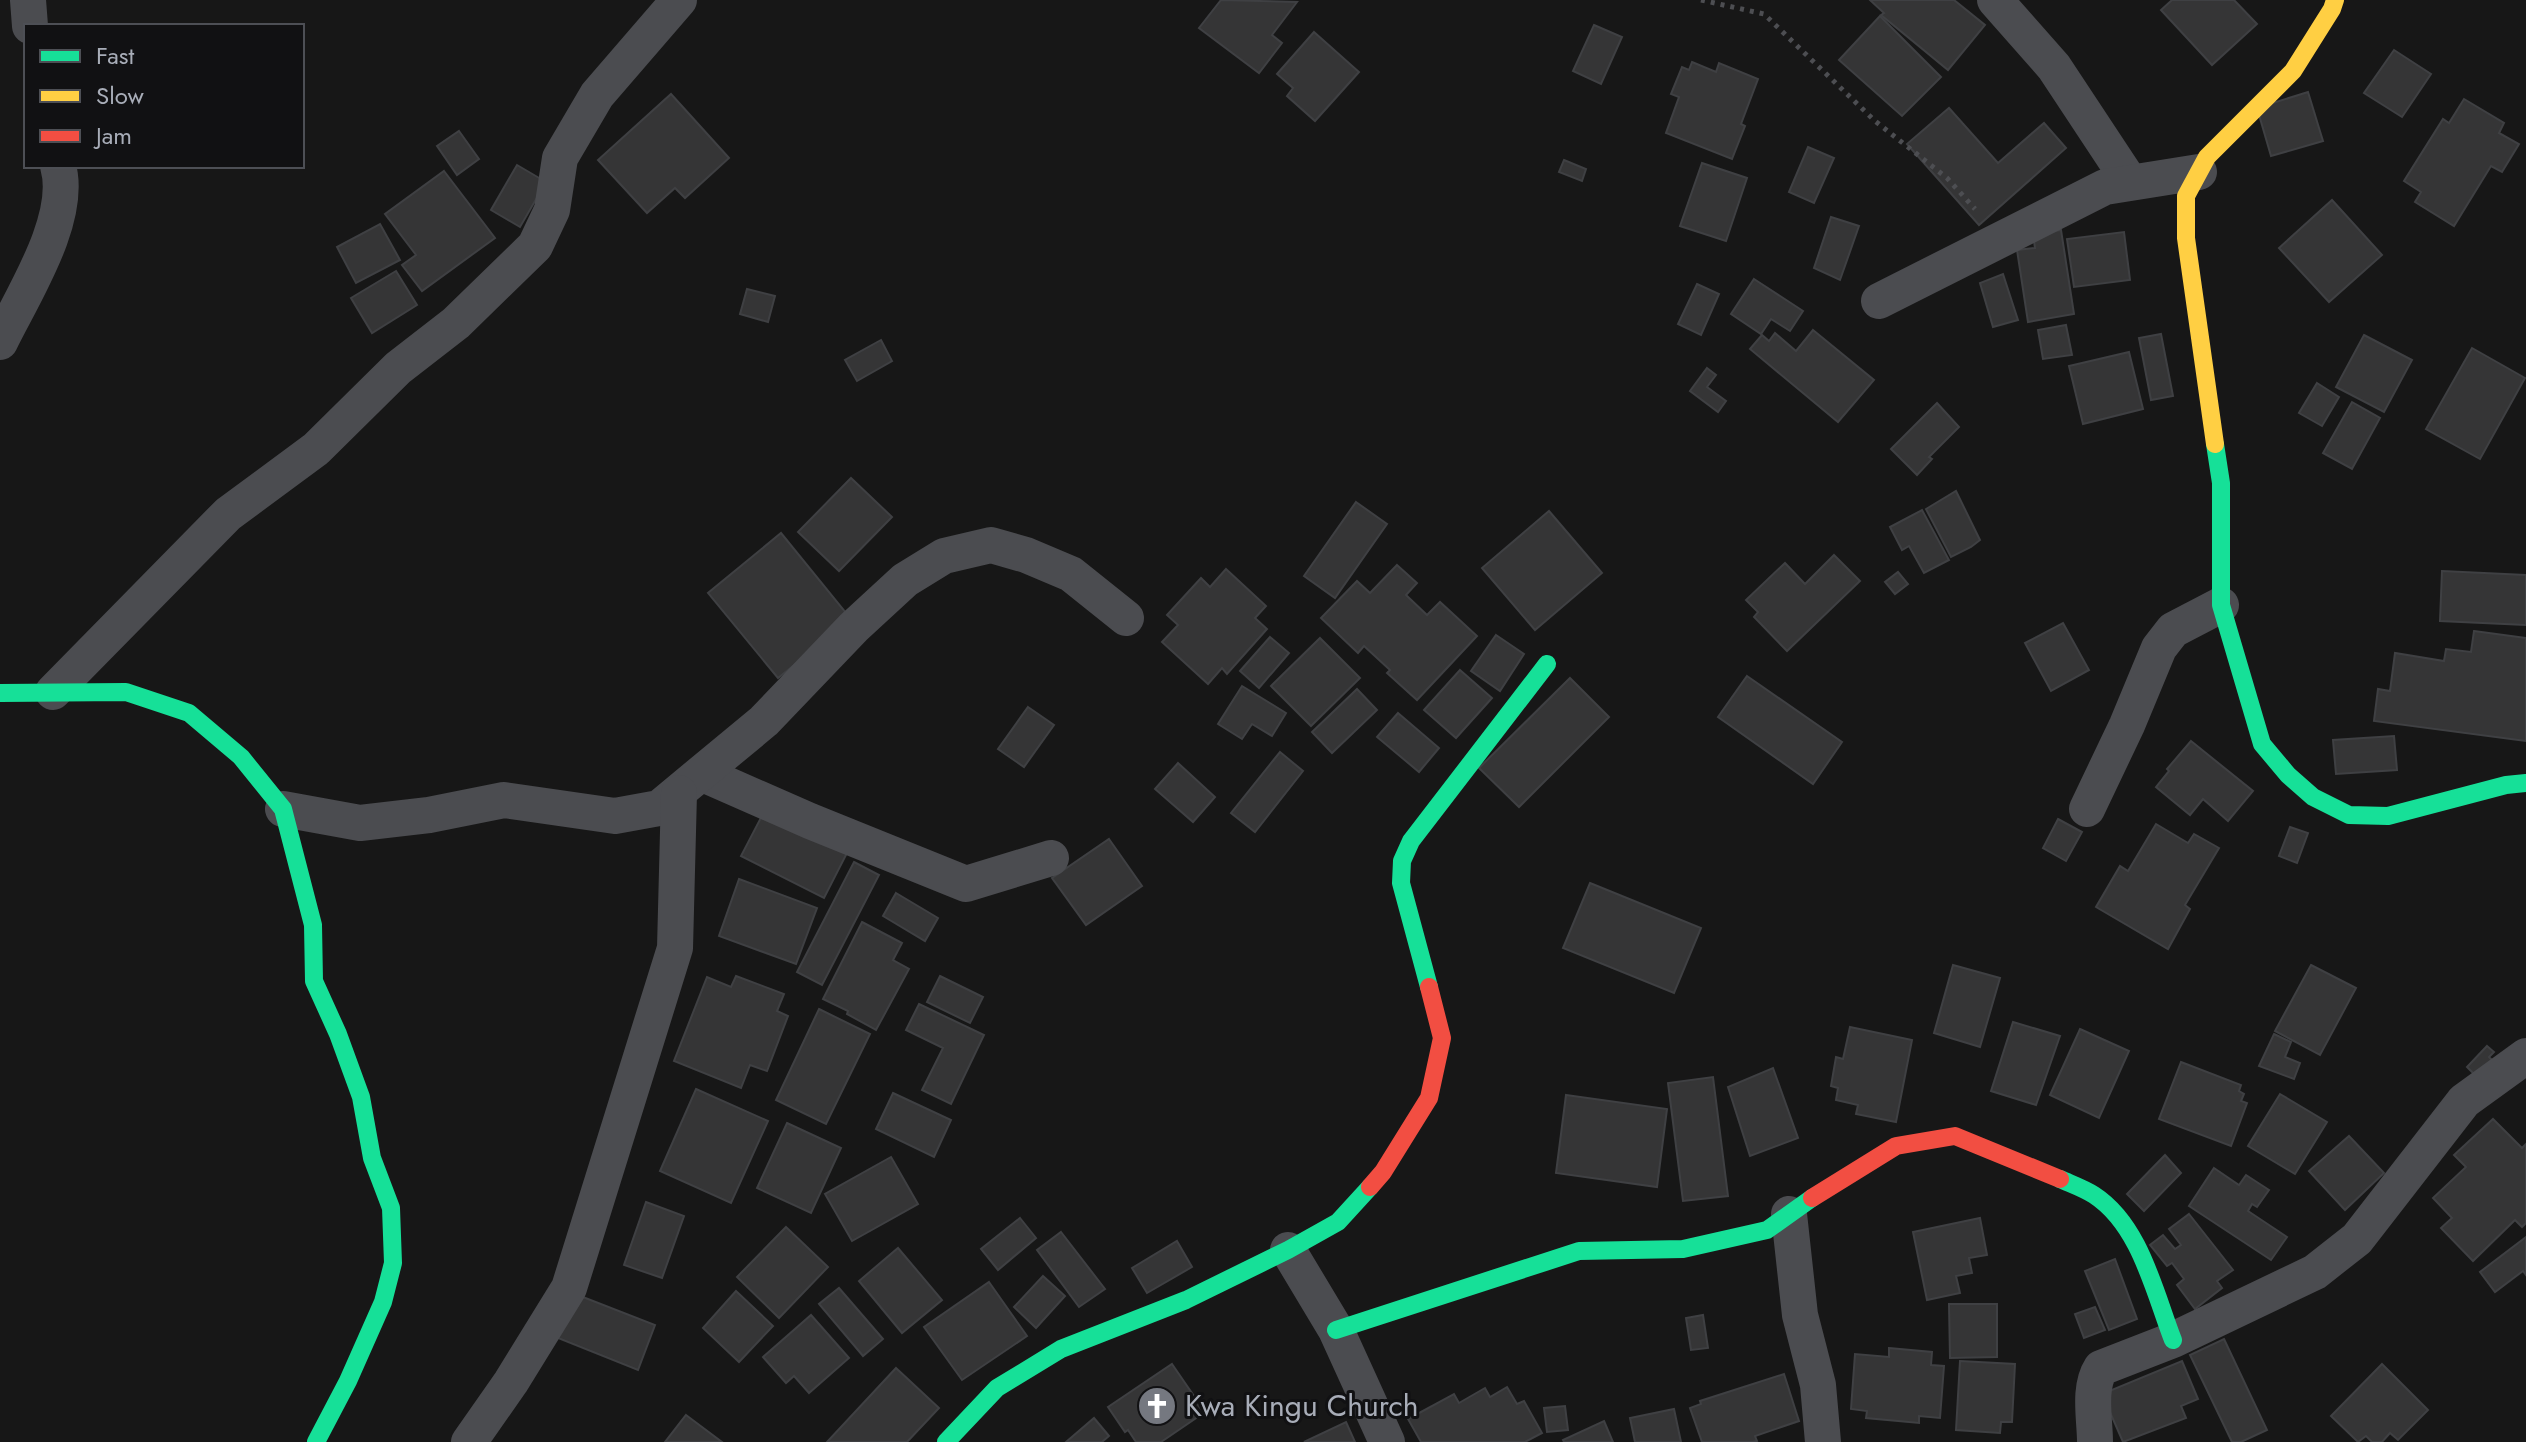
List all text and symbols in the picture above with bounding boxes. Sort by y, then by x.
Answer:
legend [24,24,304,168]
text: Fast [96,38,134,73]
text: Slow [96,78,144,113]
text: Jam [93,118,132,153]
place label: Kwa Kingu Church [1185,1384,1419,1427]
church icon: Kwa Kingu Church [1136,1385,1178,1427]

